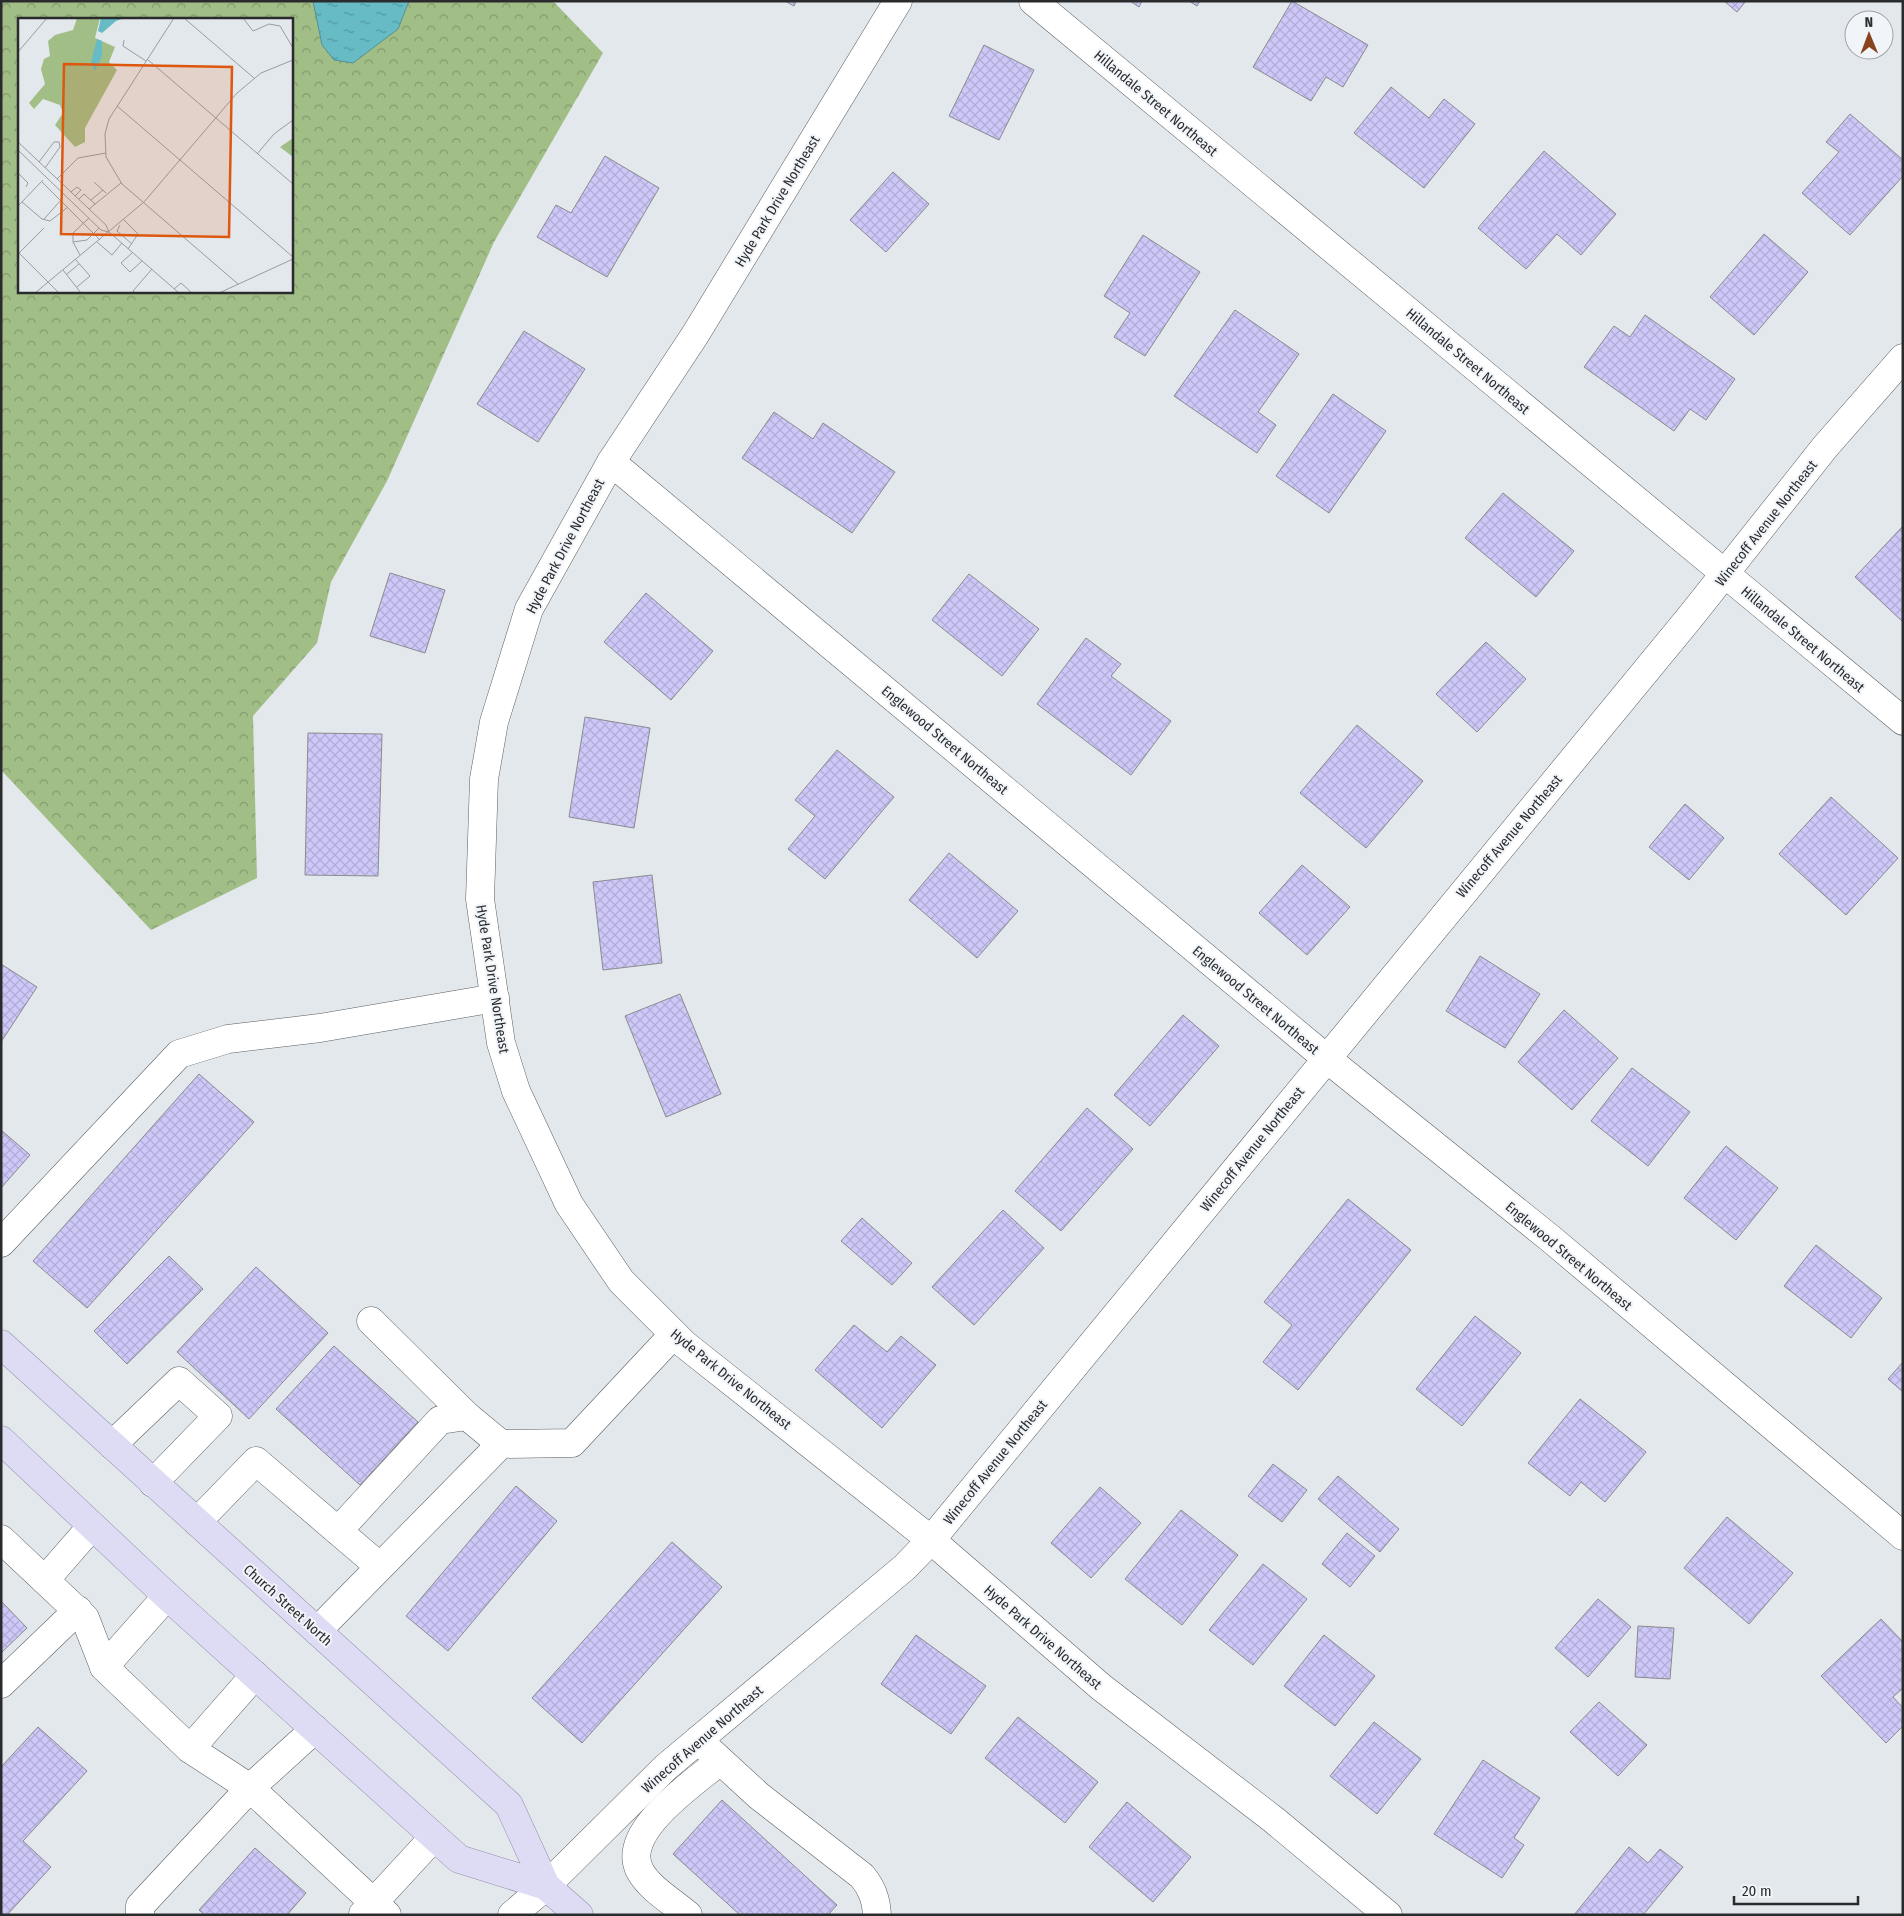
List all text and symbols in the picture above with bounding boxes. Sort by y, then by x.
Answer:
north arrow [1844,10,1894,60]
text: N [1864,14,1873,31]
inset map [18,18,292,292]
street label: Hillandale Street Northeast [1090,47,1221,160]
street label: Hyde Park Drive Northeast [731,132,824,270]
street label: Hillandale Street Northeast [1402,305,1533,418]
street label: Winecoff Avenue Northeast [1712,457,1821,590]
street label: Hyde Park Drive Northeast [523,476,608,617]
street label: Hillandale Street Northeast [1737,583,1868,696]
street label: Englewood Street Northeast [878,682,1012,799]
street label: Winecoff Avenue Northeast [1453,771,1566,901]
street label: Hyde Park Drive Northeast [472,904,513,1055]
street label: Englewood Street Northeast [1189,942,1323,1059]
street label: Winecoff Avenue Northeast [1197,1083,1308,1215]
street label: Englewood Street Northeast [1502,1198,1636,1315]
street label: Hyde Park Drive Northeast [667,1325,795,1434]
street label: Winecoff Avenue Northeast [940,1396,1051,1528]
street label: Church Street North [240,1561,335,1650]
street label: Hyde Park Drive Northeast [980,1582,1105,1693]
street label: Winecoff Avenue Northeast [638,1682,767,1797]
scale bar [1734,1874,1858,1906]
text: 20 m [1742,1882,1772,1900]

